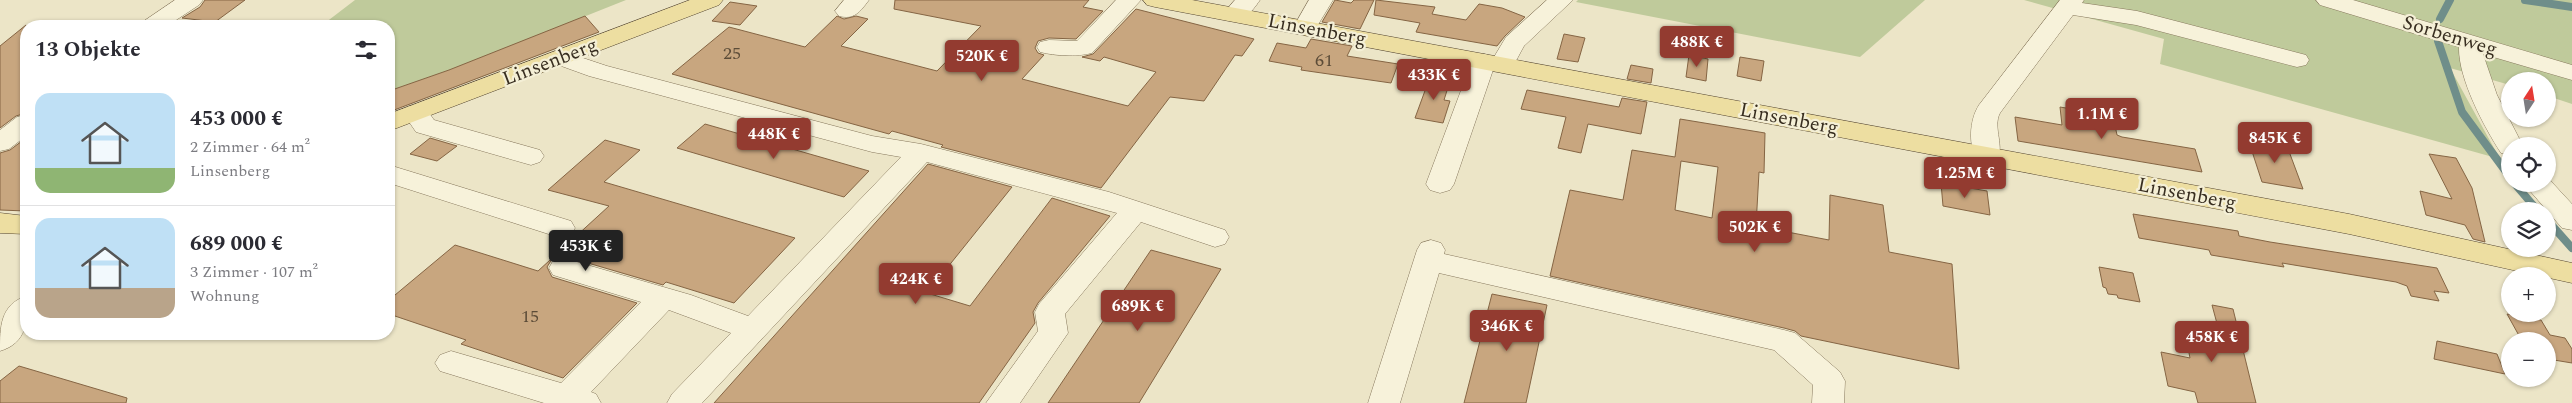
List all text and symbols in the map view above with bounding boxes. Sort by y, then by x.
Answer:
street label: Linsenberg [1265,6,1369,54]
street label: Sorbenweg [2399,7,2501,65]
pin: 488K € [1656,26,1738,68]
street label: Linsenberg [498,30,602,94]
text: 488K € [1671,30,1723,54]
text: 13 Objekte [35,34,141,66]
icon: filters [352,36,380,64]
pin: 520K € [941,39,1023,82]
house number: 25 [723,40,741,67]
text: 520K € [956,44,1008,68]
house number: 61 [1315,47,1333,74]
pin: 433K € [1393,58,1475,101]
text: 433K € [1408,63,1460,87]
north arrow [2501,72,2556,128]
map controls [2501,72,2556,387]
street label: Linsenberg [1737,95,1841,143]
pin: 1.1M € [2061,98,2143,140]
text: 1.1M € [2076,102,2128,126]
text: 453 000 € [190,103,283,135]
icon: home [75,113,135,173]
pin: 448K € [733,118,815,160]
pin: 845K € [2234,121,2316,164]
text: 448K € [748,122,800,146]
text: 845K € [2249,126,2301,150]
text: 2 Zimmer · 64 m² [190,135,310,159]
button: locate [2501,137,2556,192]
pin: 1.25M € [1919,156,2011,199]
text: Linsenberg [190,159,270,183]
text: 1.25M € [1935,161,1995,185]
street label: Linsenberg [2135,170,2239,218]
button: layers [2501,202,2556,257]
pin: 502K € [1714,210,1796,253]
text: 502K € [1729,215,1781,239]
text: 689 000 € [190,228,283,260]
pin: 453K € [545,230,627,272]
text: 453K € [560,234,612,258]
icon: home [75,238,135,298]
text: 3 Zimmer · 107 m² [190,260,318,284]
pin: 424K € [875,262,957,305]
text: 424K € [890,267,942,291]
button: + [2501,267,2556,322]
text: Wohnung [190,284,260,308]
pin: 689K € [1097,290,1179,332]
text: 689K € [1112,294,1164,318]
house number: 15 [521,303,539,330]
pin: 346K € [1466,310,1548,352]
text: 346K € [1481,314,1533,338]
pin: 458K € [2171,320,2253,363]
text: 458K € [2186,325,2238,349]
button: − [2501,332,2556,387]

